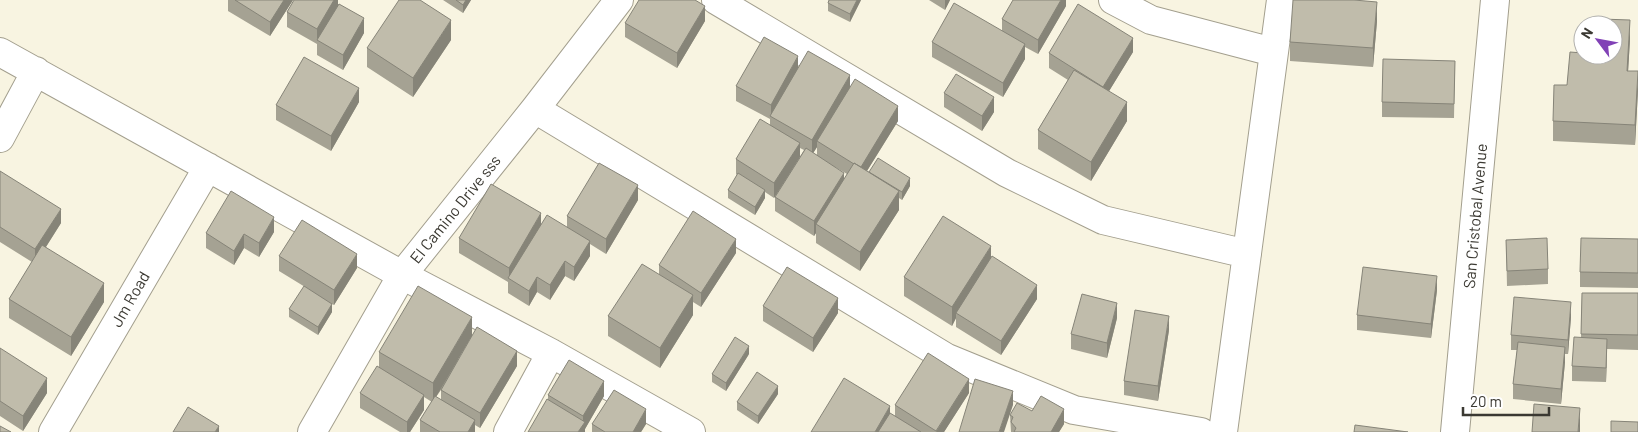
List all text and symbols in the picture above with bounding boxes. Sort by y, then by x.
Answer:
north arrow [1573,15,1623,65]
text: N [1577,24,1596,41]
street label: San Cristobal Avenue [1459,143,1490,289]
street label: El Camino Drive sss [405,151,504,267]
street label: Jm Road [106,268,153,330]
scale bar [1463,384,1549,416]
text: 20 m [1470,392,1502,410]

